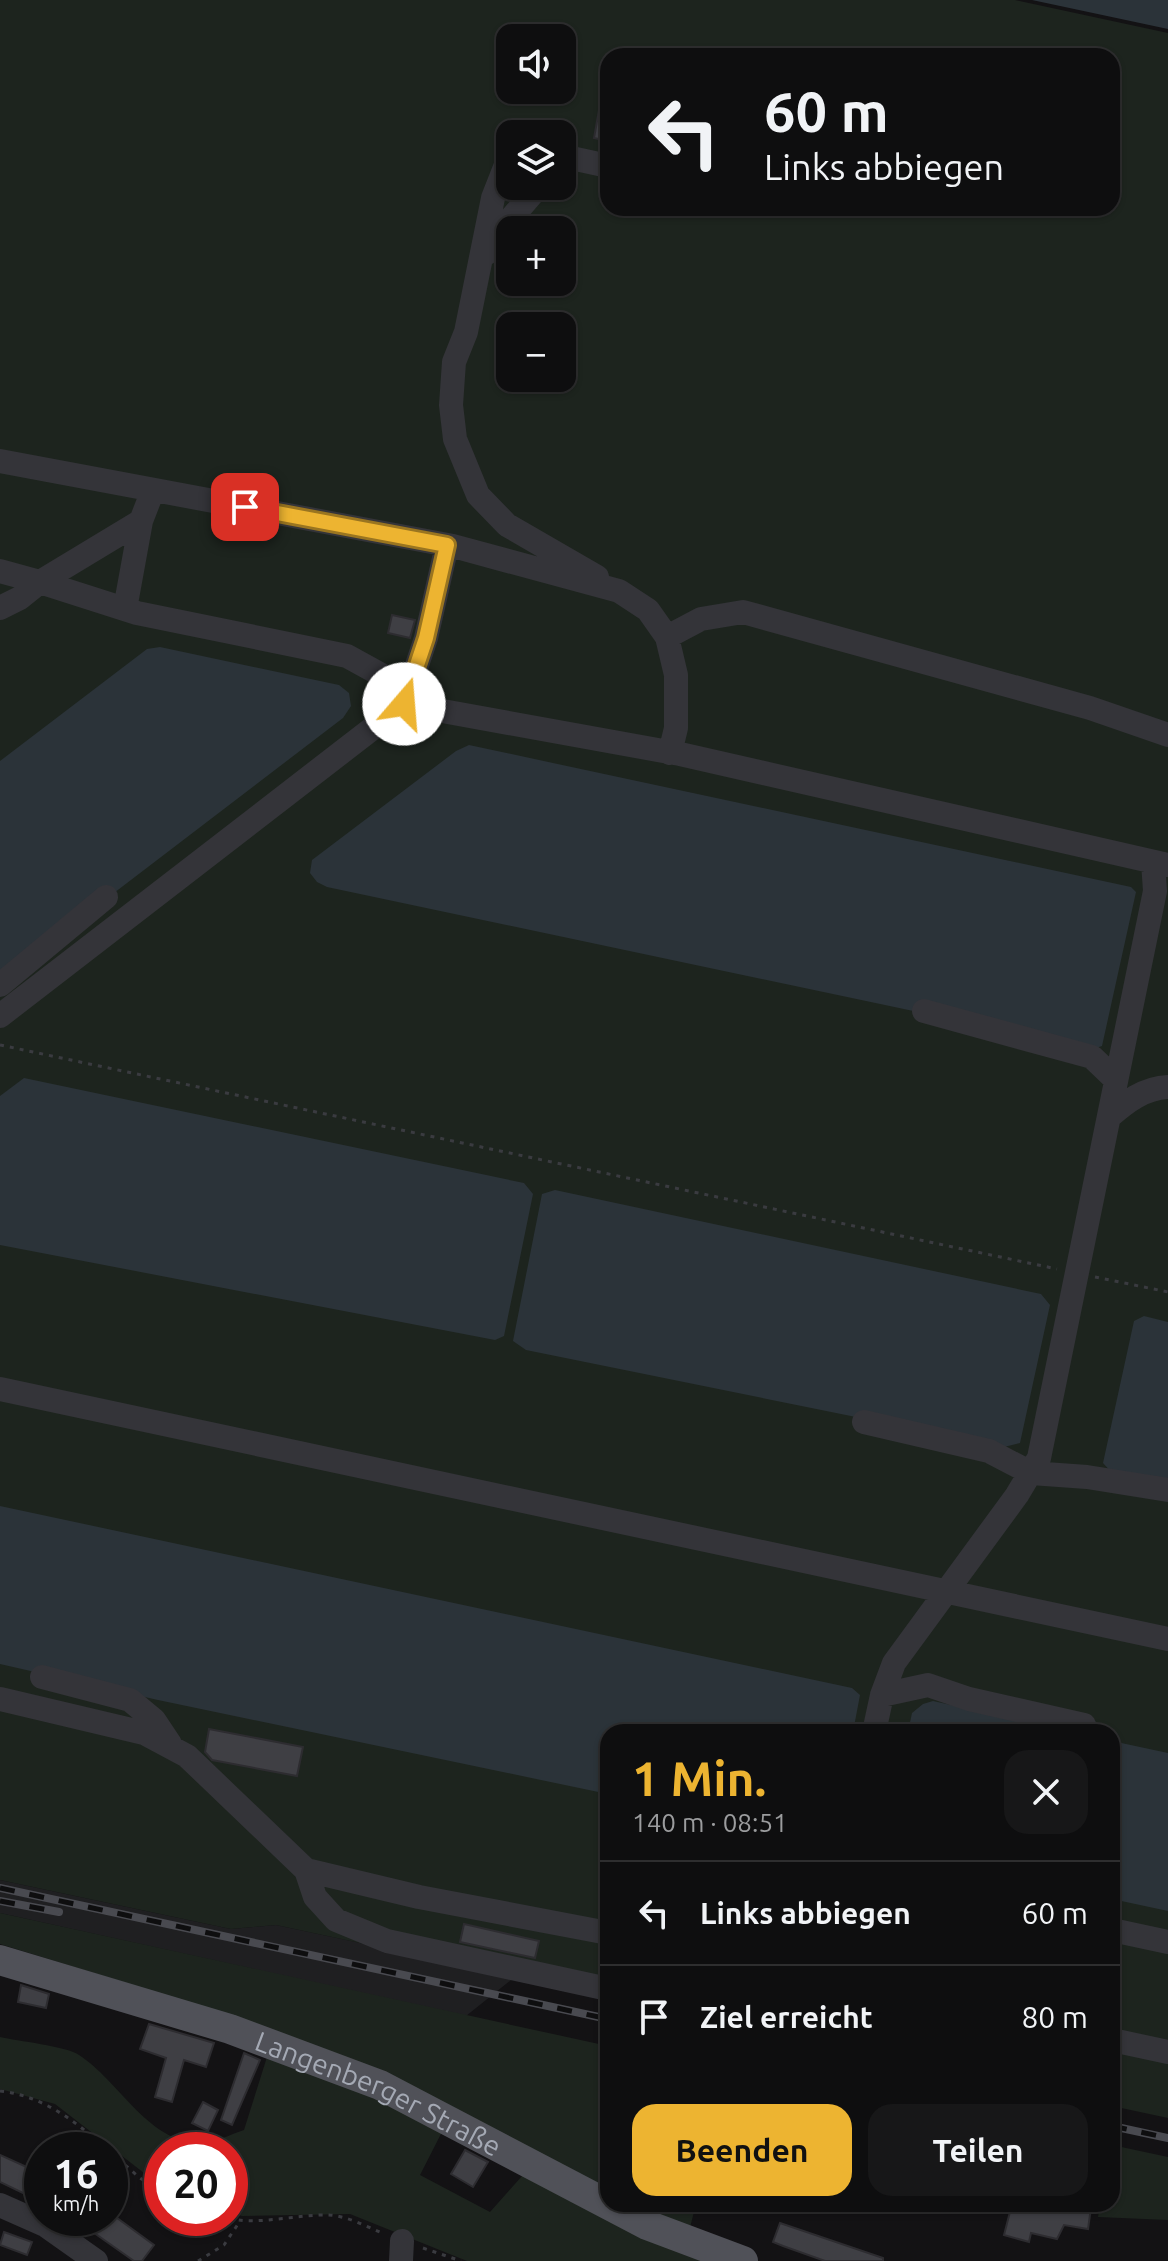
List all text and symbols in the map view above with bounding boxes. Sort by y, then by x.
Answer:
map controls [496,24,576,392]
button: sound [496,24,576,104]
icon: left [632,80,736,184]
text: 60 m [764,80,889,143]
button: layers [496,120,576,200]
text: Links abbiegen [764,146,1004,187]
button: + [496,216,576,296]
button: − [496,312,576,392]
pin [211,473,279,541]
icon: arrive [223,485,267,529]
position arrow [362,662,446,746]
button: close [1004,1750,1088,1834]
text: 1 Min. [632,1751,766,1805]
text: 140 m · 08:51 [632,1808,788,1837]
icon: left [632,1891,676,1935]
text: Links abbiegen [700,1896,911,1930]
text: 60 m [1021,1896,1088,1930]
icon: arrive [632,1995,676,2039]
text: Ziel erreicht [700,2000,873,2034]
text: 80 m [1021,2000,1088,2034]
street label: Langenberger Straße [251,2025,507,2161]
button: Beenden [632,2104,852,2196]
button: Teilen [868,2104,1088,2196]
speed limit sign: 20 [144,2132,248,2236]
text: 16 [53,2151,99,2196]
text: km/h [53,2192,99,2215]

